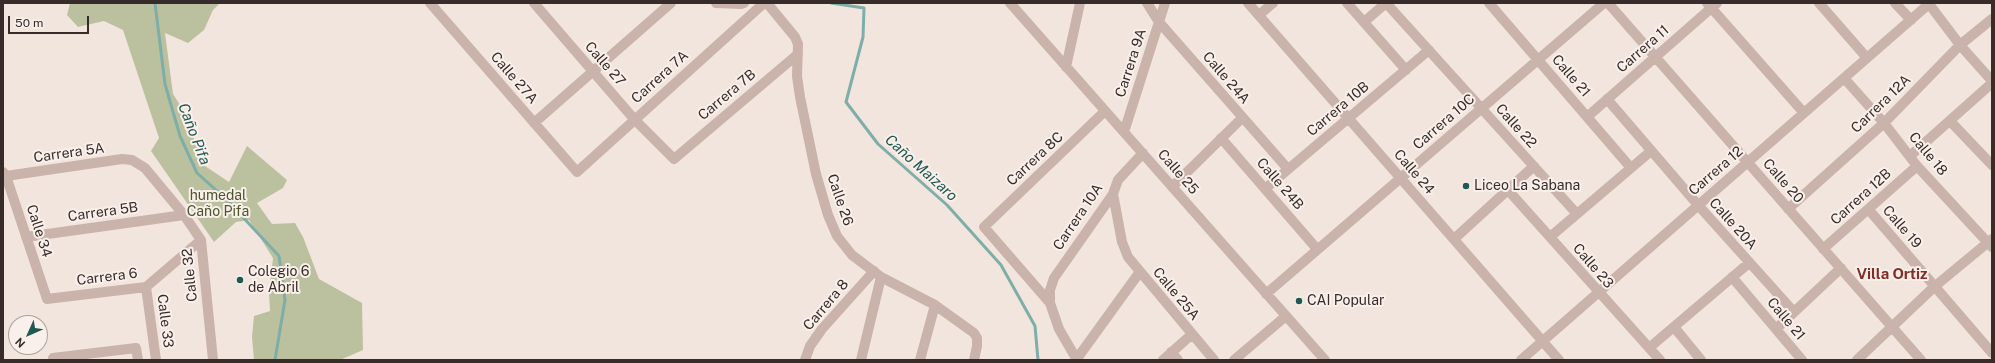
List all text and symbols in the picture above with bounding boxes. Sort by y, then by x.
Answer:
scale bar [10,8,91,34]
text: 50 m [15,16,43,30]
street label: Carrera 11 [1613,22,1673,76]
street label: Carrera 9A [1112,27,1150,99]
street label: Calle 27 [581,38,629,90]
street label: Carrera 7A [628,47,692,107]
street label: Calle 24A [1199,48,1253,108]
street label: Calle 27A [487,49,541,107]
street label: Calle 21 [1548,51,1594,101]
street label: Carrera 7B [695,66,759,124]
street label: Carrera 12A [1848,71,1914,137]
street label: Carrera 10B [1303,78,1373,140]
street label: Carrera 10C [1410,91,1478,153]
water label: Caño Pifa [174,101,214,167]
street label: Calle 22 [1492,101,1540,151]
street label: Carrera 8C [1003,129,1067,189]
street label: Calle 18 [1905,129,1951,179]
water label: Caño Maizaro [881,131,961,205]
street label: Carrera 5A [33,140,105,166]
street label: Carrera 12 [1685,143,1747,199]
street label: Calle 25 [1154,146,1202,198]
street label: Calle 24 [1390,146,1438,198]
street label: Calle 24B [1253,155,1307,213]
street label: Calle 20 [1759,155,1807,207]
street label: Carrera 12B [1827,165,1895,229]
street label: Calle 26 [823,172,857,228]
place label: Liceo La Sabana [1474,178,1580,194]
street label: Carrera 10A [1050,181,1106,253]
marker: Liceo La Sabana [1461,181,1471,191]
park label: humedal Caño Pifa [187,188,249,220]
street label: Calle 20A [1706,195,1760,253]
street label: Carrera 5B [67,199,139,225]
street label: Calle 19 [1879,202,1925,252]
street label: Calle 34 [23,203,55,259]
street label: Calle 23 [1569,240,1617,292]
street label: Calle 32 [179,247,201,303]
place label: Colegio 6 de Abril [248,264,310,296]
street label: Calle 25A [1149,264,1203,324]
street label: Carrera 6 [76,265,138,289]
district label: Villa Ortiz [1856,265,1928,283]
marker: Colegio 6 de Abril [235,275,245,285]
street label: Carrera 8 [800,276,852,334]
street label: Calle 33 [153,293,177,349]
place label: CAI Popular [1307,293,1384,309]
street label: Calle 21 [1763,294,1809,344]
marker: CAI Popular [1294,296,1304,306]
north arrow [8,315,48,355]
text: N [13,335,28,350]

